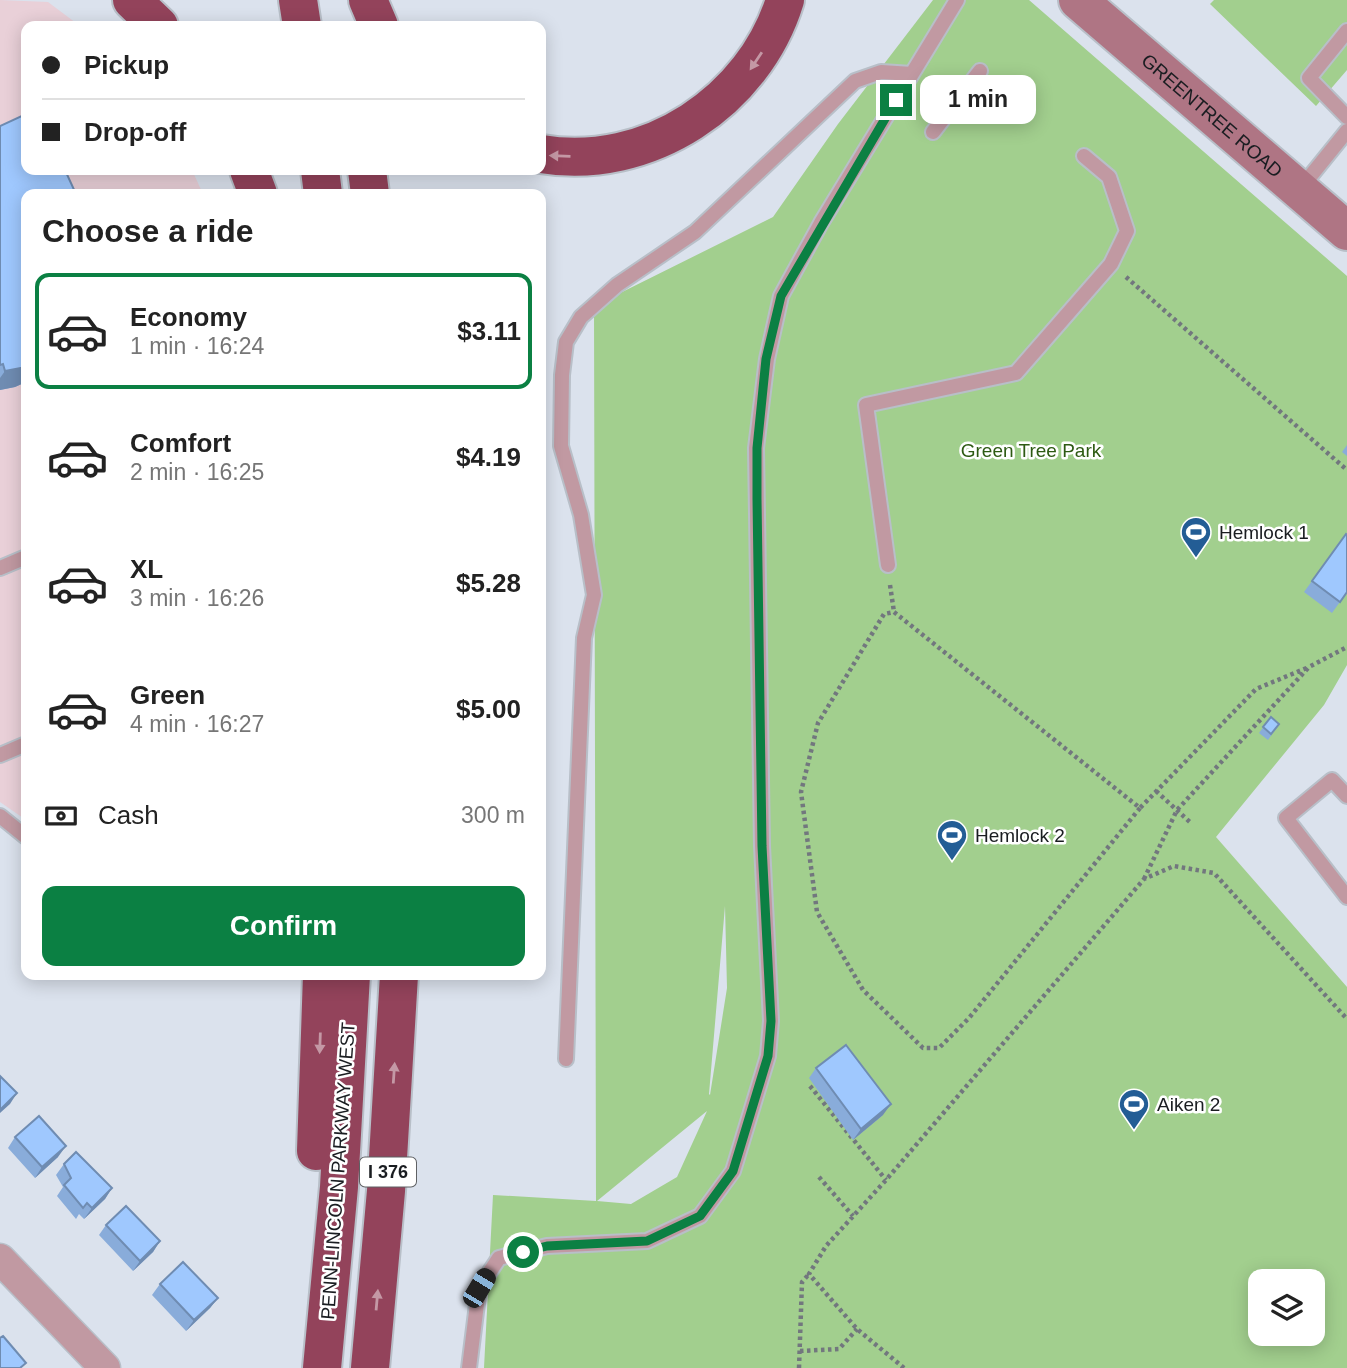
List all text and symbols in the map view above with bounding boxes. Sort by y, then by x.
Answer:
street label: GREENTREE ROAD [1138,49,1287,181]
text: Pickup [84,50,169,80]
one-way arrow [749,52,763,70]
callout: 1 min [920,76,1036,124]
route end [880,84,912,116]
text: 1 min [948,86,1008,112]
text: Drop-off [84,117,187,147]
one-way arrow [549,150,571,161]
text: Choose a ride [42,213,254,249]
icon: car [46,300,109,363]
text: Economy [130,302,247,332]
text: $3.11 [457,316,521,346]
text: 1 min · 16:24 [130,333,264,359]
icon: car [46,426,109,489]
text: Comfort [130,428,231,458]
park label: Green Tree Park [961,440,1102,461]
text: $4.19 [456,442,521,472]
text: 2 min · 16:25 [130,459,264,485]
sports icon: Hemlock 1 [1179,515,1213,559]
place label: Hemlock 1 [1219,522,1309,543]
icon: car [46,552,109,615]
text: XL [130,554,163,584]
text: $5.28 [456,568,521,598]
text: 3 min · 16:26 [130,585,264,611]
icon: car [46,678,109,741]
text: Green [130,680,205,710]
text: $5.00 [456,694,521,724]
text: 4 min · 16:27 [130,711,264,737]
icon: cash [42,797,80,835]
text: Cash [98,800,159,830]
text: 300 m [461,802,525,828]
sports icon: Hemlock 2 [935,818,969,862]
place label: Hemlock 2 [975,825,1065,846]
button: Confirm [42,886,525,966]
street label: PENN-LINCOLN PARKWAY WEST [317,1021,359,1320]
one-way arrow [314,1032,325,1054]
one-way arrow [389,1062,400,1084]
sports icon: Aiken 2 [1117,1087,1151,1131]
place label: Aiken 2 [1157,1094,1220,1115]
road number: I 376 [360,1157,416,1186]
route start [507,1236,539,1268]
car [460,1265,499,1311]
map controls [1248,1269,1325,1346]
button: layers [1248,1269,1325,1346]
one-way arrow [371,1289,382,1311]

